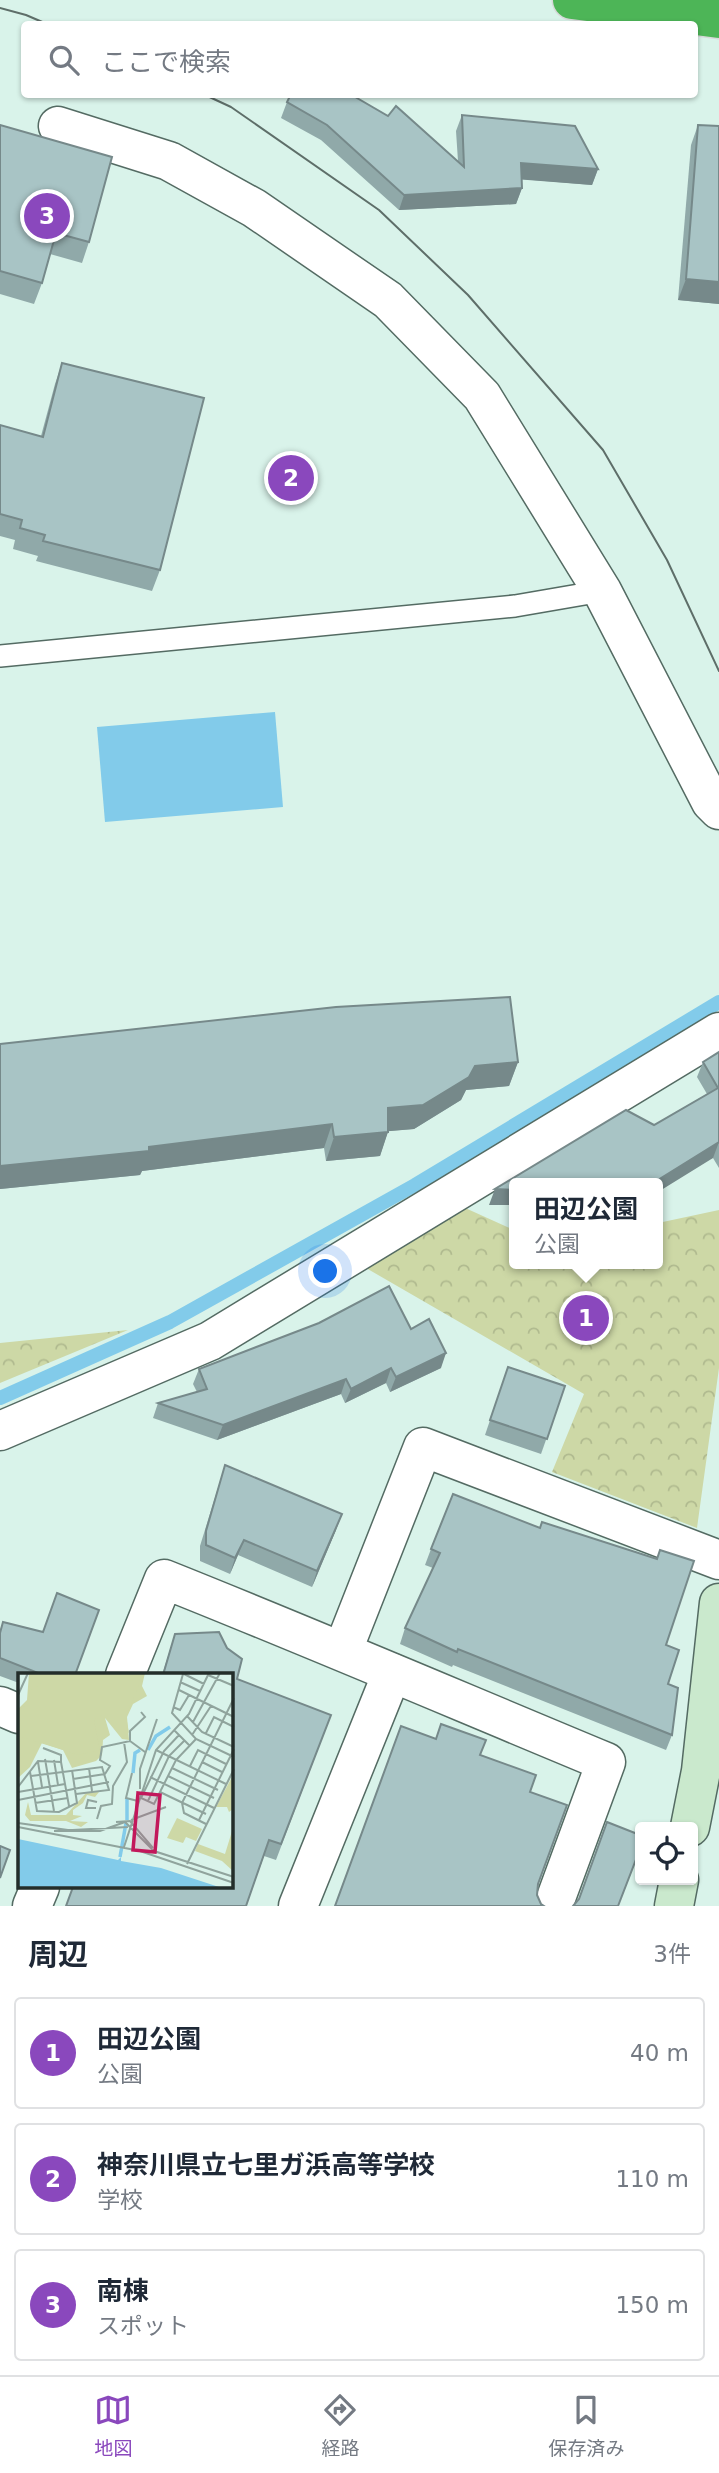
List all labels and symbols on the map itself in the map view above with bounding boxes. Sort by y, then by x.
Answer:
pin: 3 [24,190,70,242]
pin: 2 [268,452,314,504]
your location [308,1254,342,1288]
pin: 1 [563,1292,609,1344]
inset map [18,1673,233,1888]

